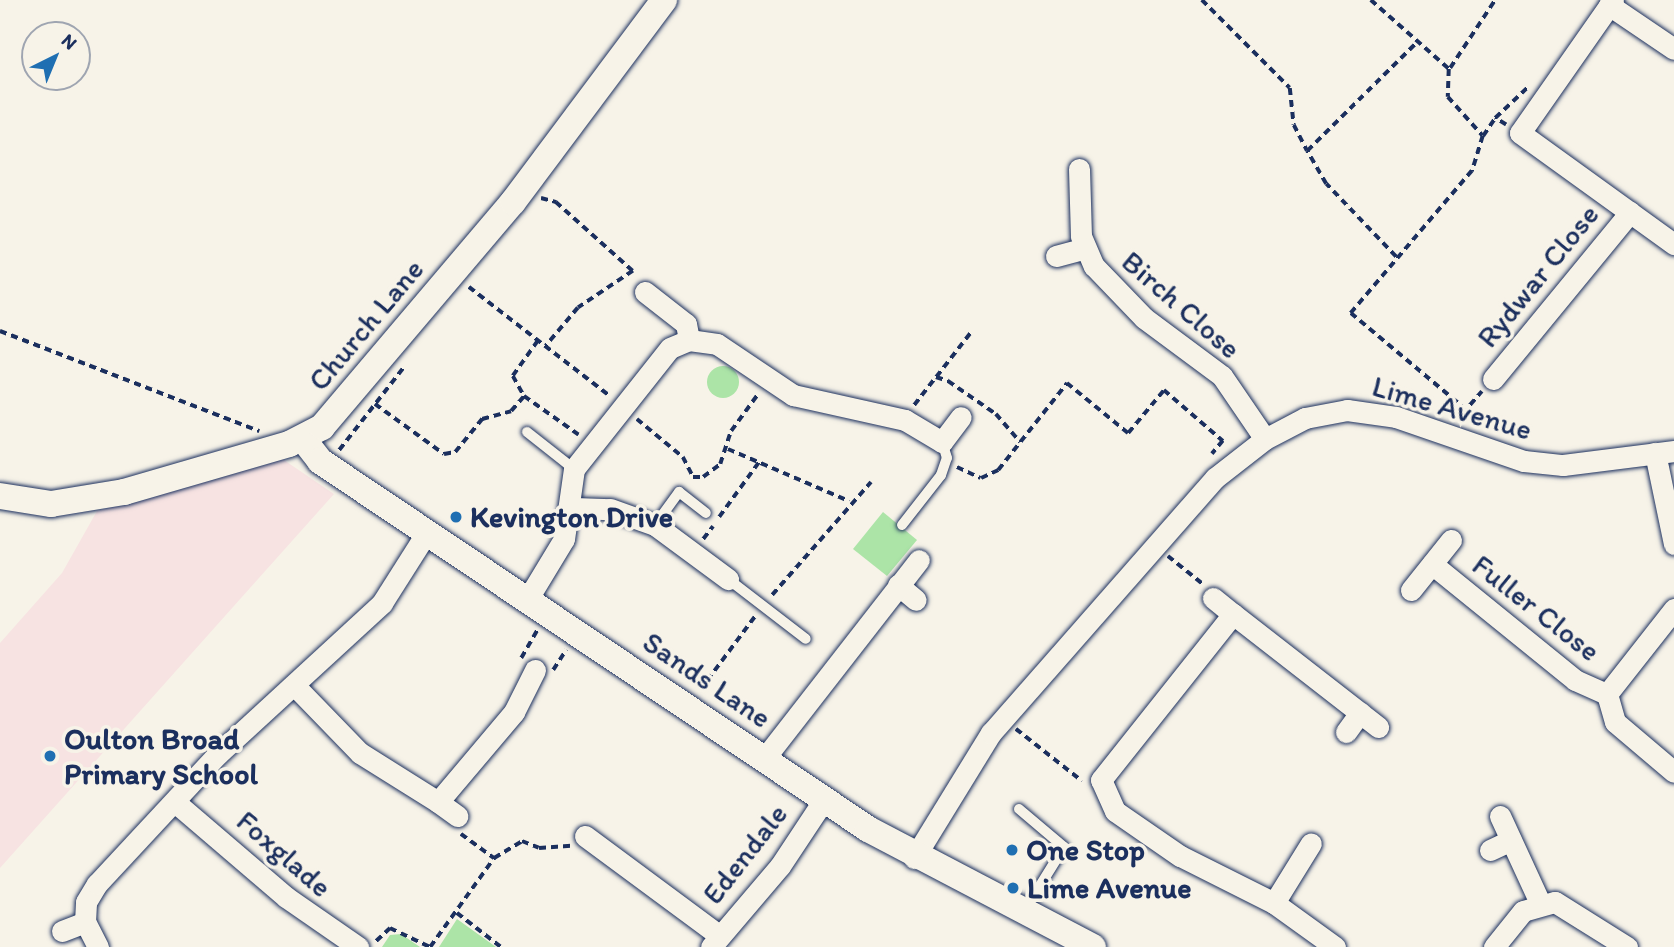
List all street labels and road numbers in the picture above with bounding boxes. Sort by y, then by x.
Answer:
street label: Rydwar Close [1469,197,1607,355]
street label: Birch Close [1114,244,1248,366]
street label: Church Lane [300,251,432,399]
street label: Lime Avenue [1369,368,1535,448]
street label: Fuller Close [1465,547,1607,669]
street label: Sands Lane [636,624,778,736]
street label: Edendale [695,797,795,911]
street label: Foxglade [229,803,339,905]

